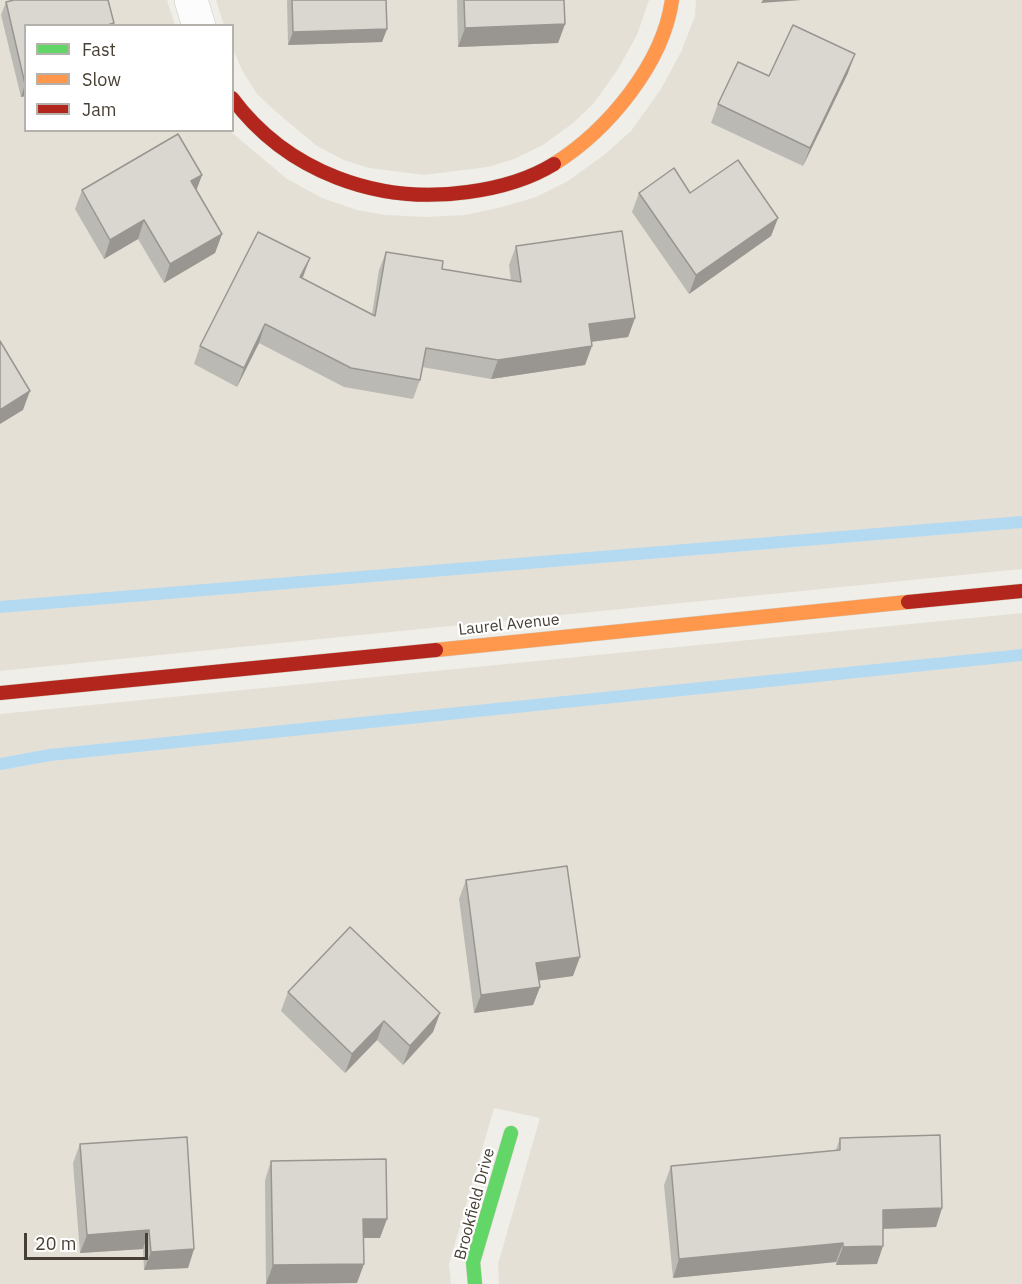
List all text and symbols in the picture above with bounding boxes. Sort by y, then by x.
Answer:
legend [24,24,234,132]
text: Fast [82,38,116,61]
text: Slow [82,68,121,91]
text: Jam [82,98,117,121]
street label: Laurel Avenue [457,610,561,640]
street label: Brookfield Drive [451,1146,499,1262]
scale bar [27,1221,152,1259]
text: 20 m [35,1232,77,1255]

